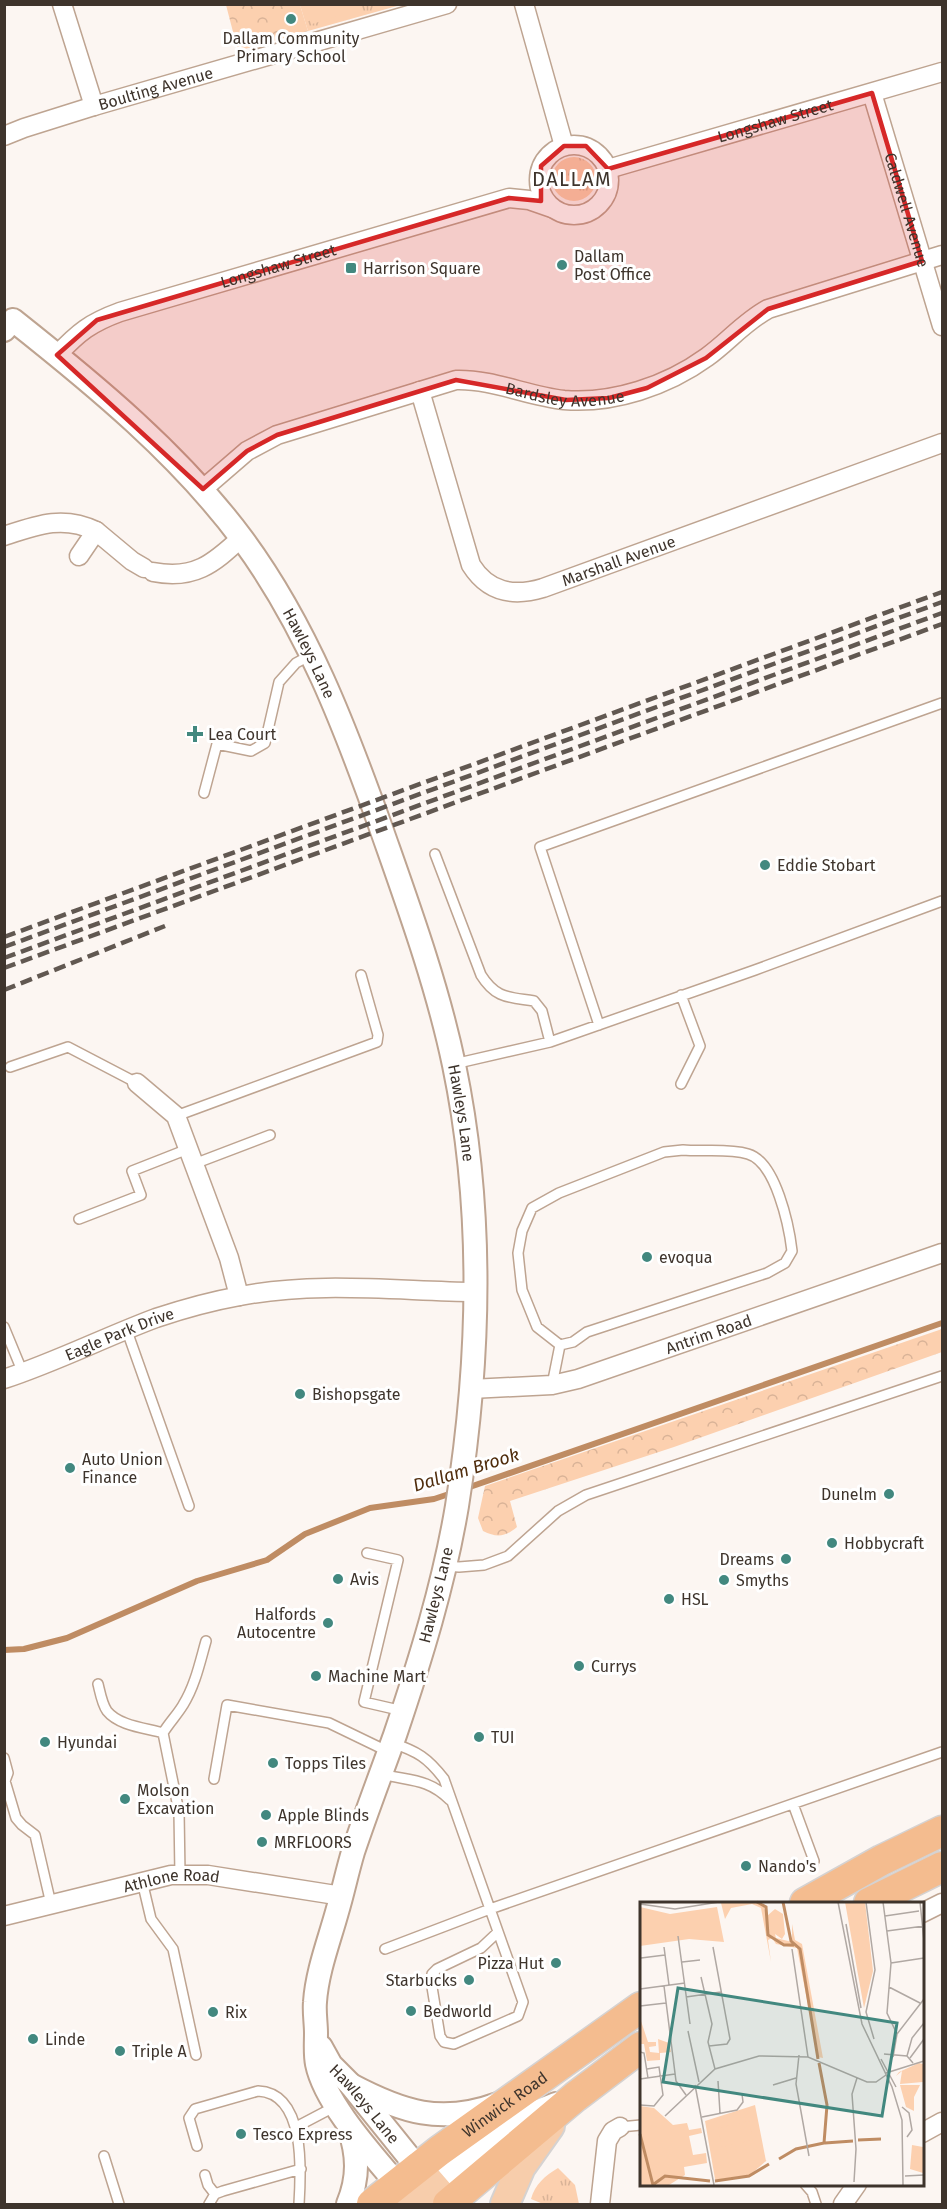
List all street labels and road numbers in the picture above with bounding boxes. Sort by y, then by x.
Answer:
street label: Boulting Avenue [96,63,215,114]
street label: Longshaw Street [715,95,835,146]
street label: Caldwell Avenue [881,150,933,269]
street label: Longshaw Street [218,240,338,292]
street label: Bardsley Avenue [504,378,626,410]
street label: Marshall Avenue [559,531,678,590]
street label: Hawleys Lane [279,604,339,701]
street label: Hawleys Lane [445,1063,479,1163]
street label: Eagle Park Drive [62,1303,176,1364]
street label: Antrim Road [663,1310,754,1357]
street label: Hawleys Lane [415,1545,457,1645]
street label: Athlone Road [121,1866,221,1896]
street label: Hawleys Lane [326,2060,404,2147]
street label: Winwick Road [458,2067,551,2141]

